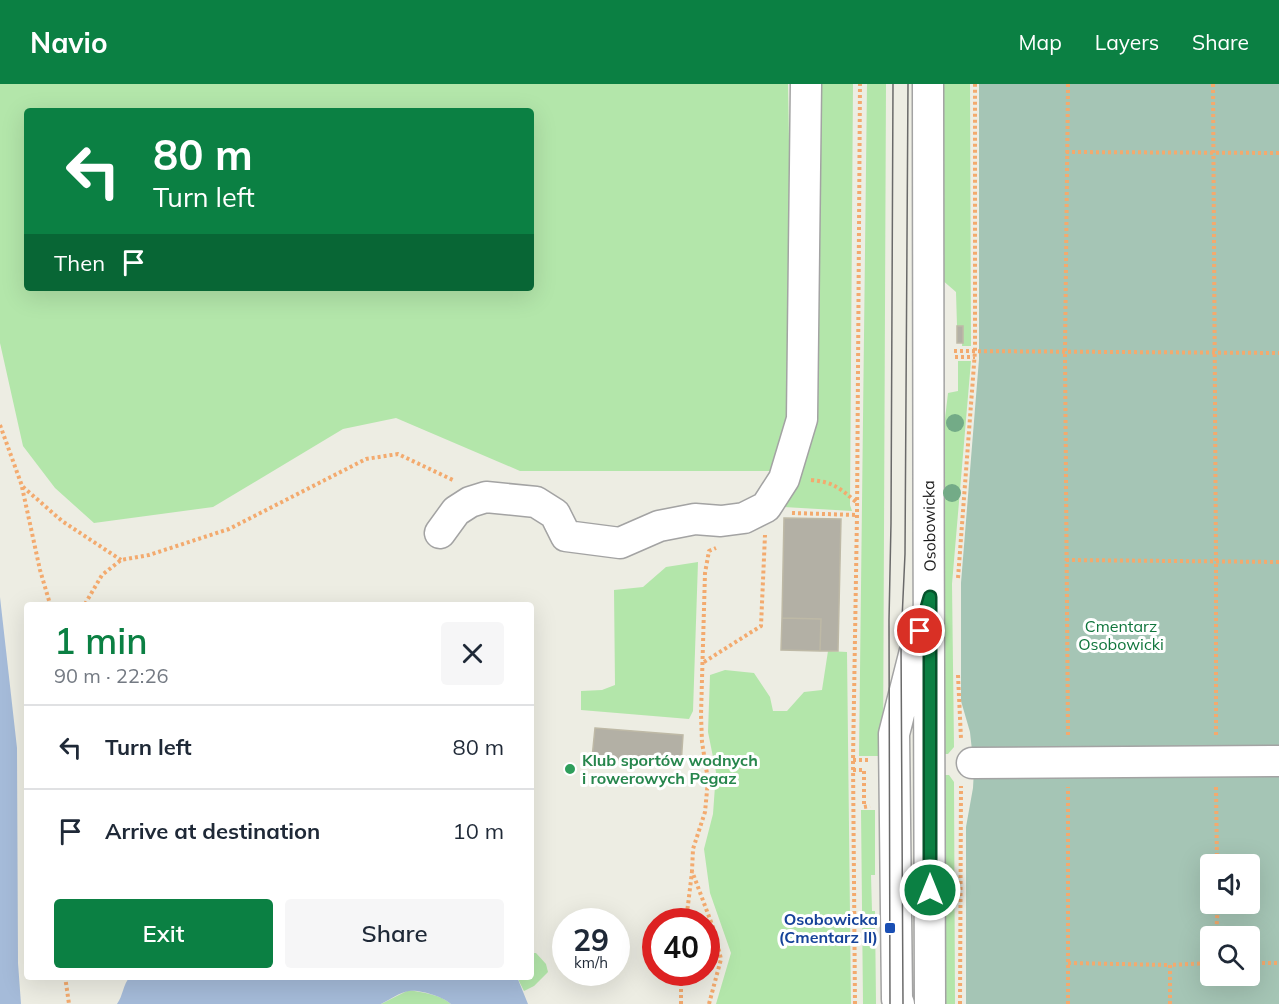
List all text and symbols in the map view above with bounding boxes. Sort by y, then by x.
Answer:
text: Navio [30,25,107,60]
text: Map [1019,29,1062,55]
text: Layers [1095,29,1159,55]
text: Share [1192,29,1249,55]
text: 80 m [153,128,253,181]
icon: left [54,132,132,210]
text: Turn left [153,180,255,214]
icon: arrive [117,246,150,279]
text: Then [54,249,105,277]
street label: Osobowicka [918,480,940,572]
pin [894,605,945,656]
icon: arrive [903,614,936,647]
park label: Cmentarz Osobowicki [1078,616,1164,654]
text: 1 min [54,618,148,663]
button: close [441,622,504,685]
text: 90 m · 22:26 [54,663,168,688]
icon: left [54,731,87,764]
text: Turn left [105,733,192,761]
text: 80 m [453,733,504,761]
place label: Klub sportów wodnych i rowerowych Pegaz [582,750,758,788]
marker: Klub sportów wodnych i rowerowych Pegaz [563,762,577,776]
icon: arrive [54,815,87,848]
text: Arrive at destination [105,817,320,845]
text: 10 m [453,817,504,845]
map controls [1200,854,1260,986]
button: sound [1200,854,1260,914]
position arrow [898,858,962,922]
button: Exit [54,899,273,968]
button: Share [285,899,504,968]
speed limit sign: 40 [642,908,720,986]
place label: Osobowicka (Cmentarz II) [779,909,878,947]
text: 29 [573,921,609,959]
marker: Osobowicka (Cmentarz II) [883,921,897,935]
button: search [1200,926,1260,986]
text: km/h [574,953,608,972]

